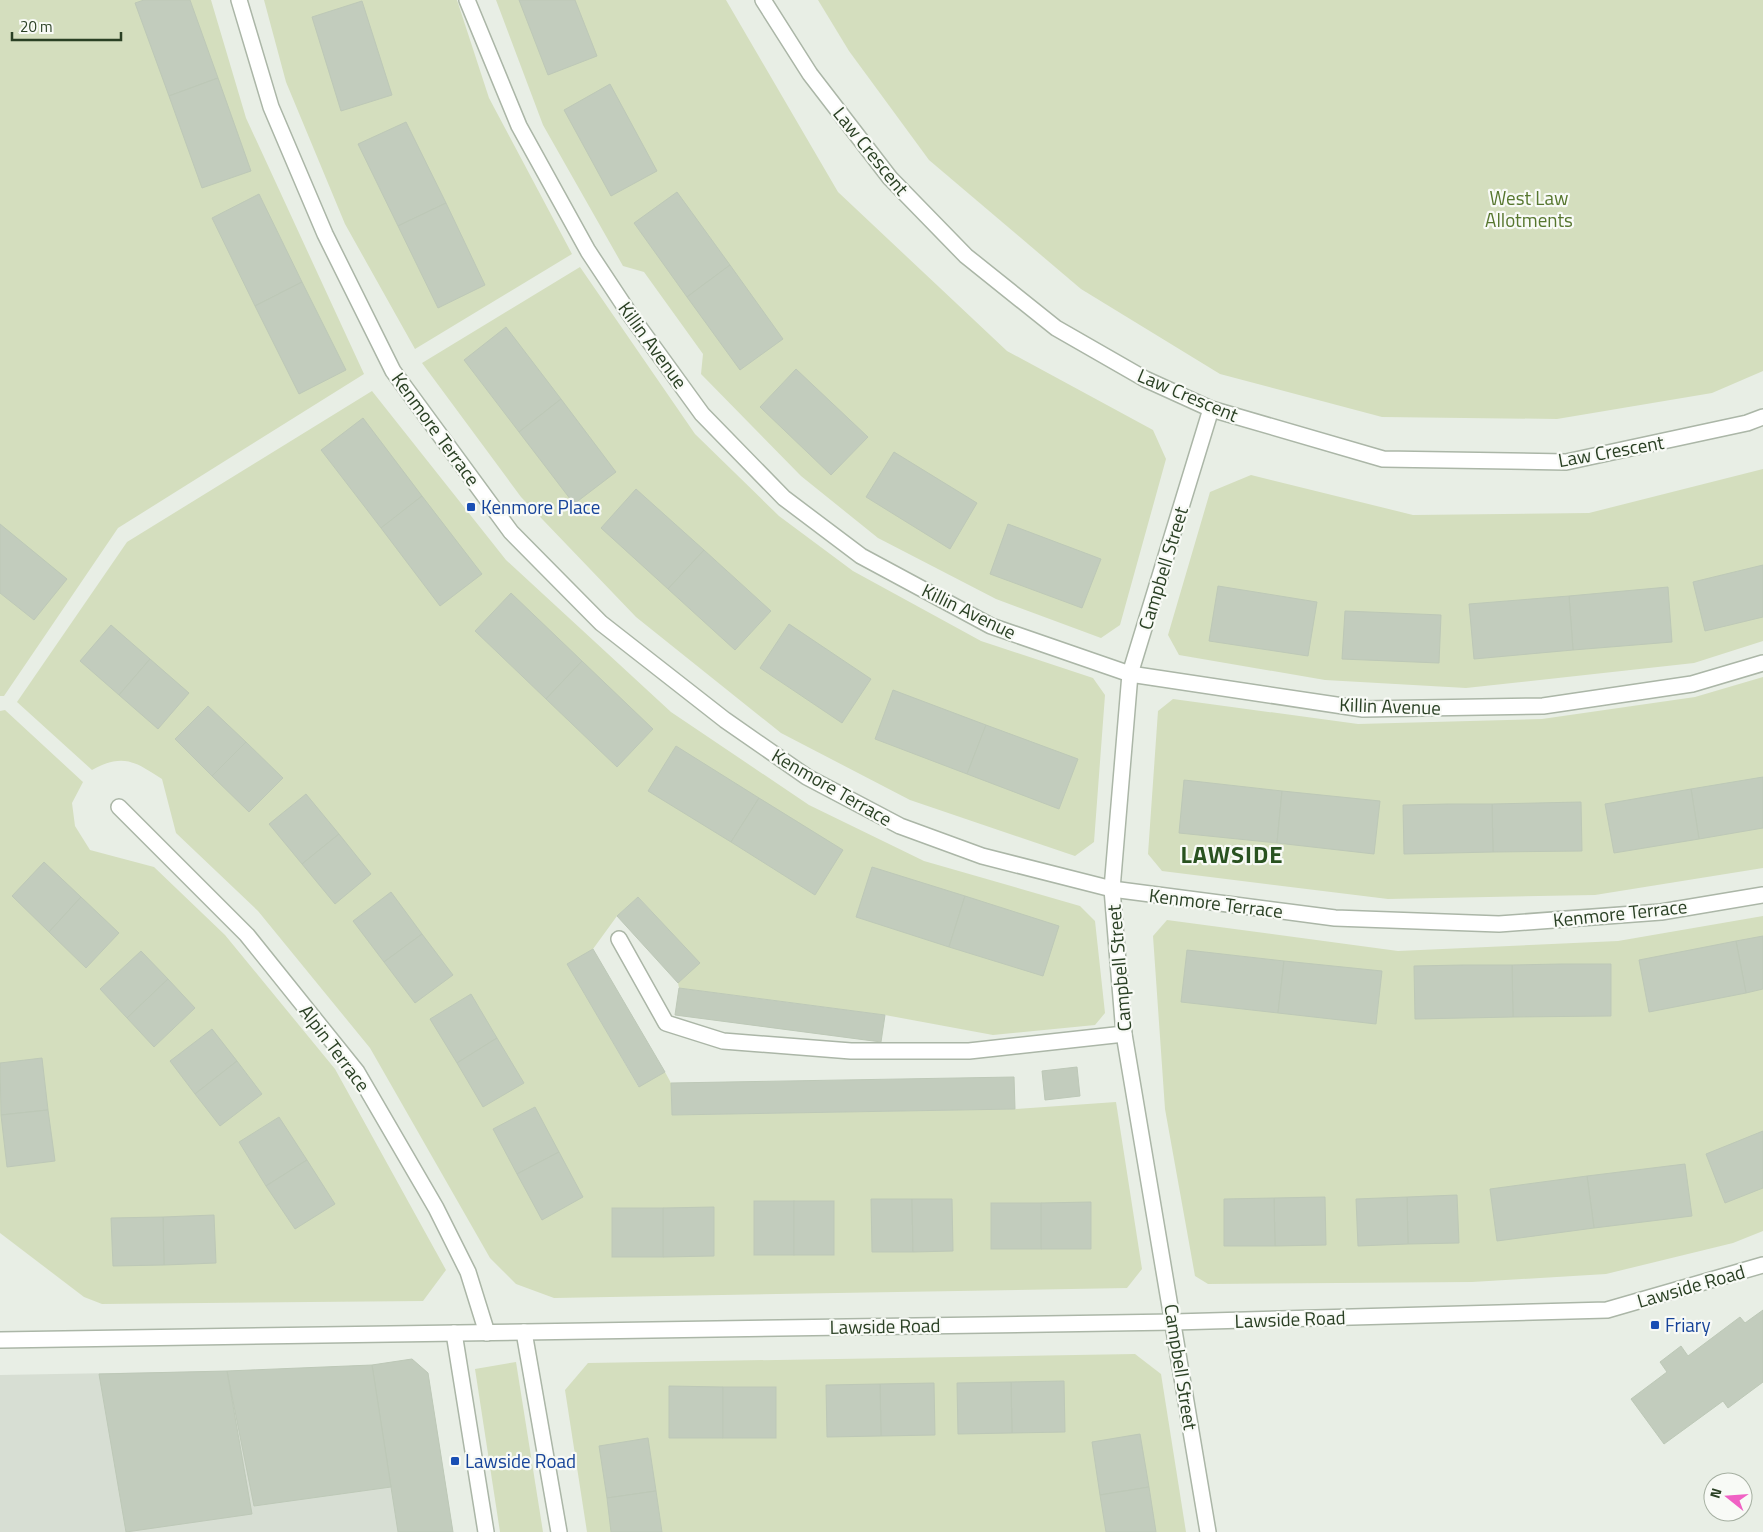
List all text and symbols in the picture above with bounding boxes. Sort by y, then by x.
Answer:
scale bar [12,10,121,42]
text: 20 m [20,15,53,38]
street label: Law Crescent [826,100,917,202]
park label: West Law Allotments [1485,183,1573,234]
street label: Killin Avenue [612,295,695,394]
street label: Law Crescent [1133,360,1243,429]
street label: Kenmore Terrace [385,366,488,492]
street label: Law Crescent [1556,427,1666,474]
place label: Kenmore Place [481,492,600,521]
marker: Kenmore Place [465,501,477,513]
street label: Campbell Street [1130,502,1195,633]
street label: Killin Avenue [917,575,1021,646]
street label: Killin Avenue [1339,689,1441,722]
street label: Kenmore Terrace [767,740,898,833]
district label: LAWSIDE [1180,836,1284,872]
street label: Kenmore Terrace [1147,880,1285,925]
street label: Kenmore Terrace [1551,891,1688,934]
street label: Campbell Street [1098,903,1138,1033]
street label: Alpin Terrace [293,998,378,1097]
street label: Lawside Road [1634,1256,1748,1315]
street label: Campbell Street [1157,1302,1206,1432]
street label: Lawside Road [1234,1302,1346,1335]
street label: Lawside Road [829,1310,941,1341]
place label: Friary [1665,1310,1711,1339]
marker: Friary [1649,1319,1661,1331]
place label: Lawside Road [465,1446,576,1475]
marker: Lawside Road [449,1455,461,1467]
north arrow [1703,1472,1753,1522]
text: N [1704,1485,1727,1501]

